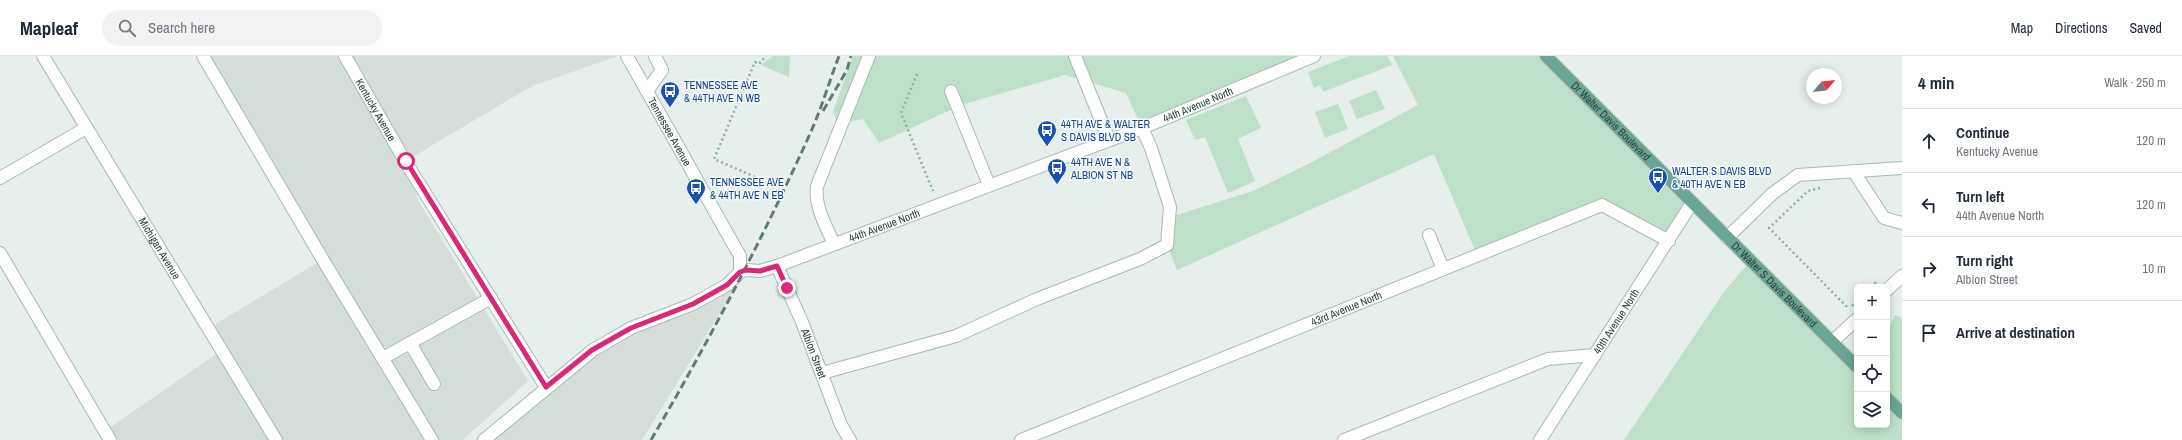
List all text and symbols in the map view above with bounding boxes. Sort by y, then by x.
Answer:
search box [102,10,382,46]
text: Mapleaf [20,15,78,41]
icon: search [116,17,138,39]
text: Search here [148,17,215,38]
text: Map [2011,19,2033,37]
text: Directions [2055,19,2107,37]
text: Saved [2129,19,2162,37]
north arrow [1806,68,1842,104]
text: 4 min [1918,71,1954,94]
text: Walk · 250 m [2104,74,2166,91]
street label: Kentucky Avenue [352,76,399,144]
place label: TENNESSEE AVE & 44TH AVE N WB [684,78,760,105]
street label: Dr Walter Davis Boulevard [1568,78,1654,164]
bus stop icon: TENNESSEE AVE & 44TH AVE N WB [659,80,681,108]
street label: 44th Avenue North [1161,84,1235,125]
street label: Tennessee Avenue [645,95,695,168]
place label: 44TH AVE & WALTER S DAVIS BLVD SB [1061,117,1151,144]
bus stop icon: 44TH AVE & WALTER S DAVIS BLVD SB [1036,119,1058,147]
text: Continue [1956,122,2009,143]
icon: ahead [1918,130,1940,152]
text: 120 m [2136,132,2166,149]
text: Kentucky Avenue [1956,143,2038,160]
route start [397,152,415,170]
place label: 44TH AVE N & ALBION ST NB [1070,155,1133,182]
bus stop icon: 44TH AVE N & ALBION ST NB [1046,157,1068,185]
place label: WALTER S DAVIS BLVD & 40TH AVE N EB [1672,164,1771,191]
bus stop icon: WALTER S DAVIS BLVD & 40TH AVE N EB [1647,166,1669,194]
place label: TENNESSEE AVE & 44TH AVE N EB [710,175,784,202]
bus stop icon: TENNESSEE AVE & 44TH AVE N EB [685,177,707,205]
text: Turn left [1956,186,2004,207]
icon: left [1918,194,1940,216]
text: 120 m [2136,196,2166,213]
street label: 44th Avenue North [847,206,922,245]
text: 44th Avenue North [1956,207,2044,224]
street label: Michigan Avenue [136,215,184,282]
street label: Dr Walter S Davis Boulevard [1729,239,1820,330]
text: Turn right [1956,250,2013,271]
icon: right [1918,258,1940,280]
text: 10 m [2142,260,2166,277]
text: Albion Street [1956,271,2018,288]
route end [778,279,796,297]
map controls [1854,284,1890,428]
button: + [1854,284,1890,320]
street label: 40th Avenue North [1590,286,1642,357]
street label: 43rd Avenue North [1309,288,1384,329]
button: − [1854,320,1890,356]
icon: arrive [1918,322,1940,344]
text: Arrive at destination [1956,322,2075,343]
street label: Albion Street [798,326,830,381]
button: locate [1854,356,1890,392]
button: layers [1854,392,1890,428]

